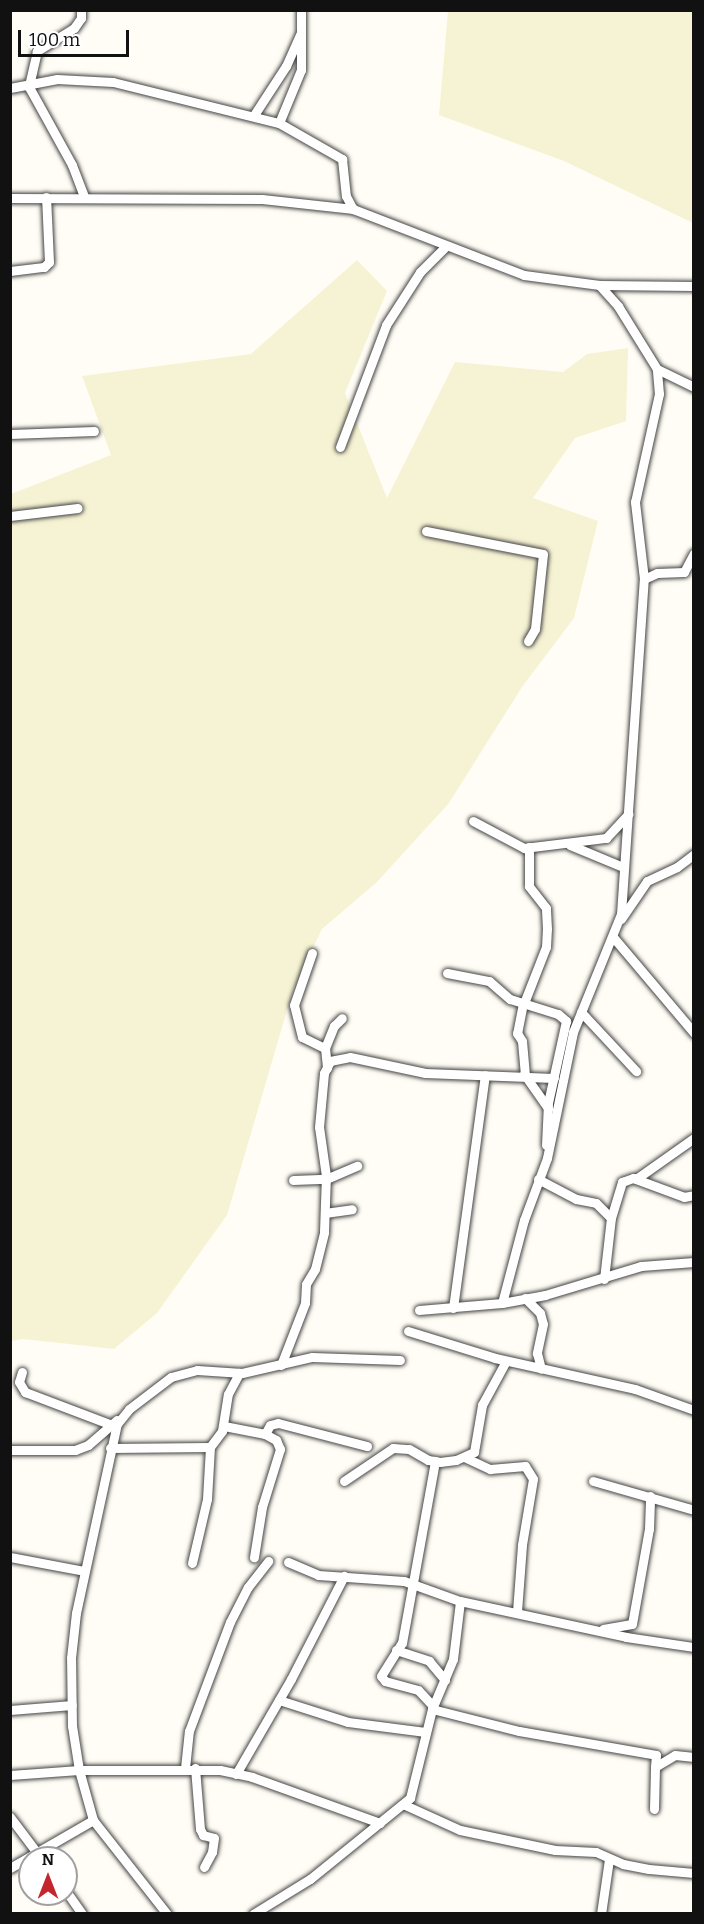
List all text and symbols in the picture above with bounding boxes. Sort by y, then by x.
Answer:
scale bar [21,18,132,56]
text: 100 m [29,29,80,51]
north arrow [18,1846,78,1906]
text: N [42,1850,54,1869]

